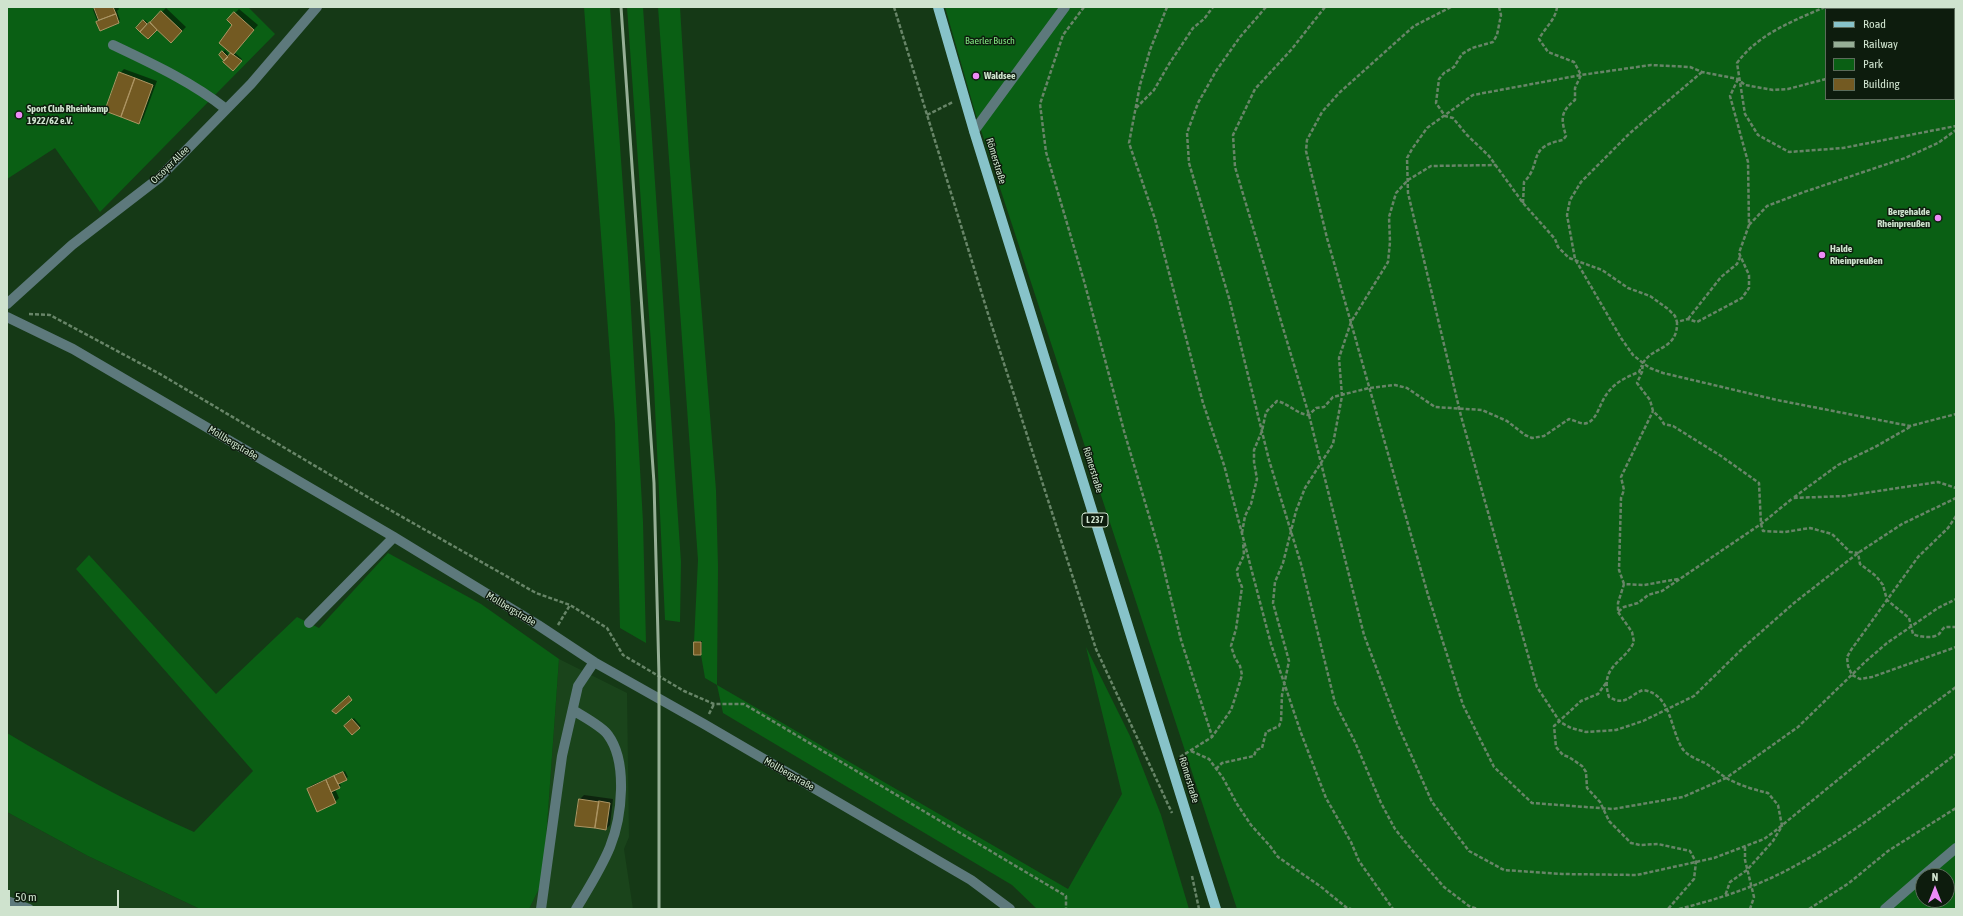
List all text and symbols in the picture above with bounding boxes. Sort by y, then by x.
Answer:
legend [1825,8,1955,100]
text: Road [1863,17,1886,31]
park label: Baerler Busch [965,35,1015,47]
text: Railway [1863,37,1898,51]
text: Park [1863,57,1883,71]
place label: Waldsee [984,70,1015,82]
marker: Waldsee [971,71,981,81]
text: Building [1863,77,1900,91]
place label: Sport Club Rheinkamp 1922/62 e.V. [27,103,108,126]
marker: Sport Club Rheinkamp 1922/62 e.V. [14,110,24,120]
street label: Römerstraße [983,137,1009,185]
street label: Orsoyer Allee [148,144,192,186]
place label: Bergehalde Rheinpreußen [1877,206,1930,230]
marker: Bergehalde Rheinpreußen [1933,213,1943,223]
place label: Halde Rheinpreußen [1830,243,1883,266]
marker: Halde Rheinpreußen [1817,250,1827,260]
street label: Mollbergstraße [206,423,260,463]
street label: Römerstraße [1080,446,1106,494]
road number: L 237 [1082,513,1108,527]
street label: Mollbergstraße [484,589,538,629]
street label: Mollbergstraße [762,755,816,793]
street label: Römerstraße [1176,756,1202,804]
north arrow [1915,868,1955,908]
text: N [1932,871,1938,883]
scale bar [10,882,121,908]
text: 50 m [15,890,37,904]

